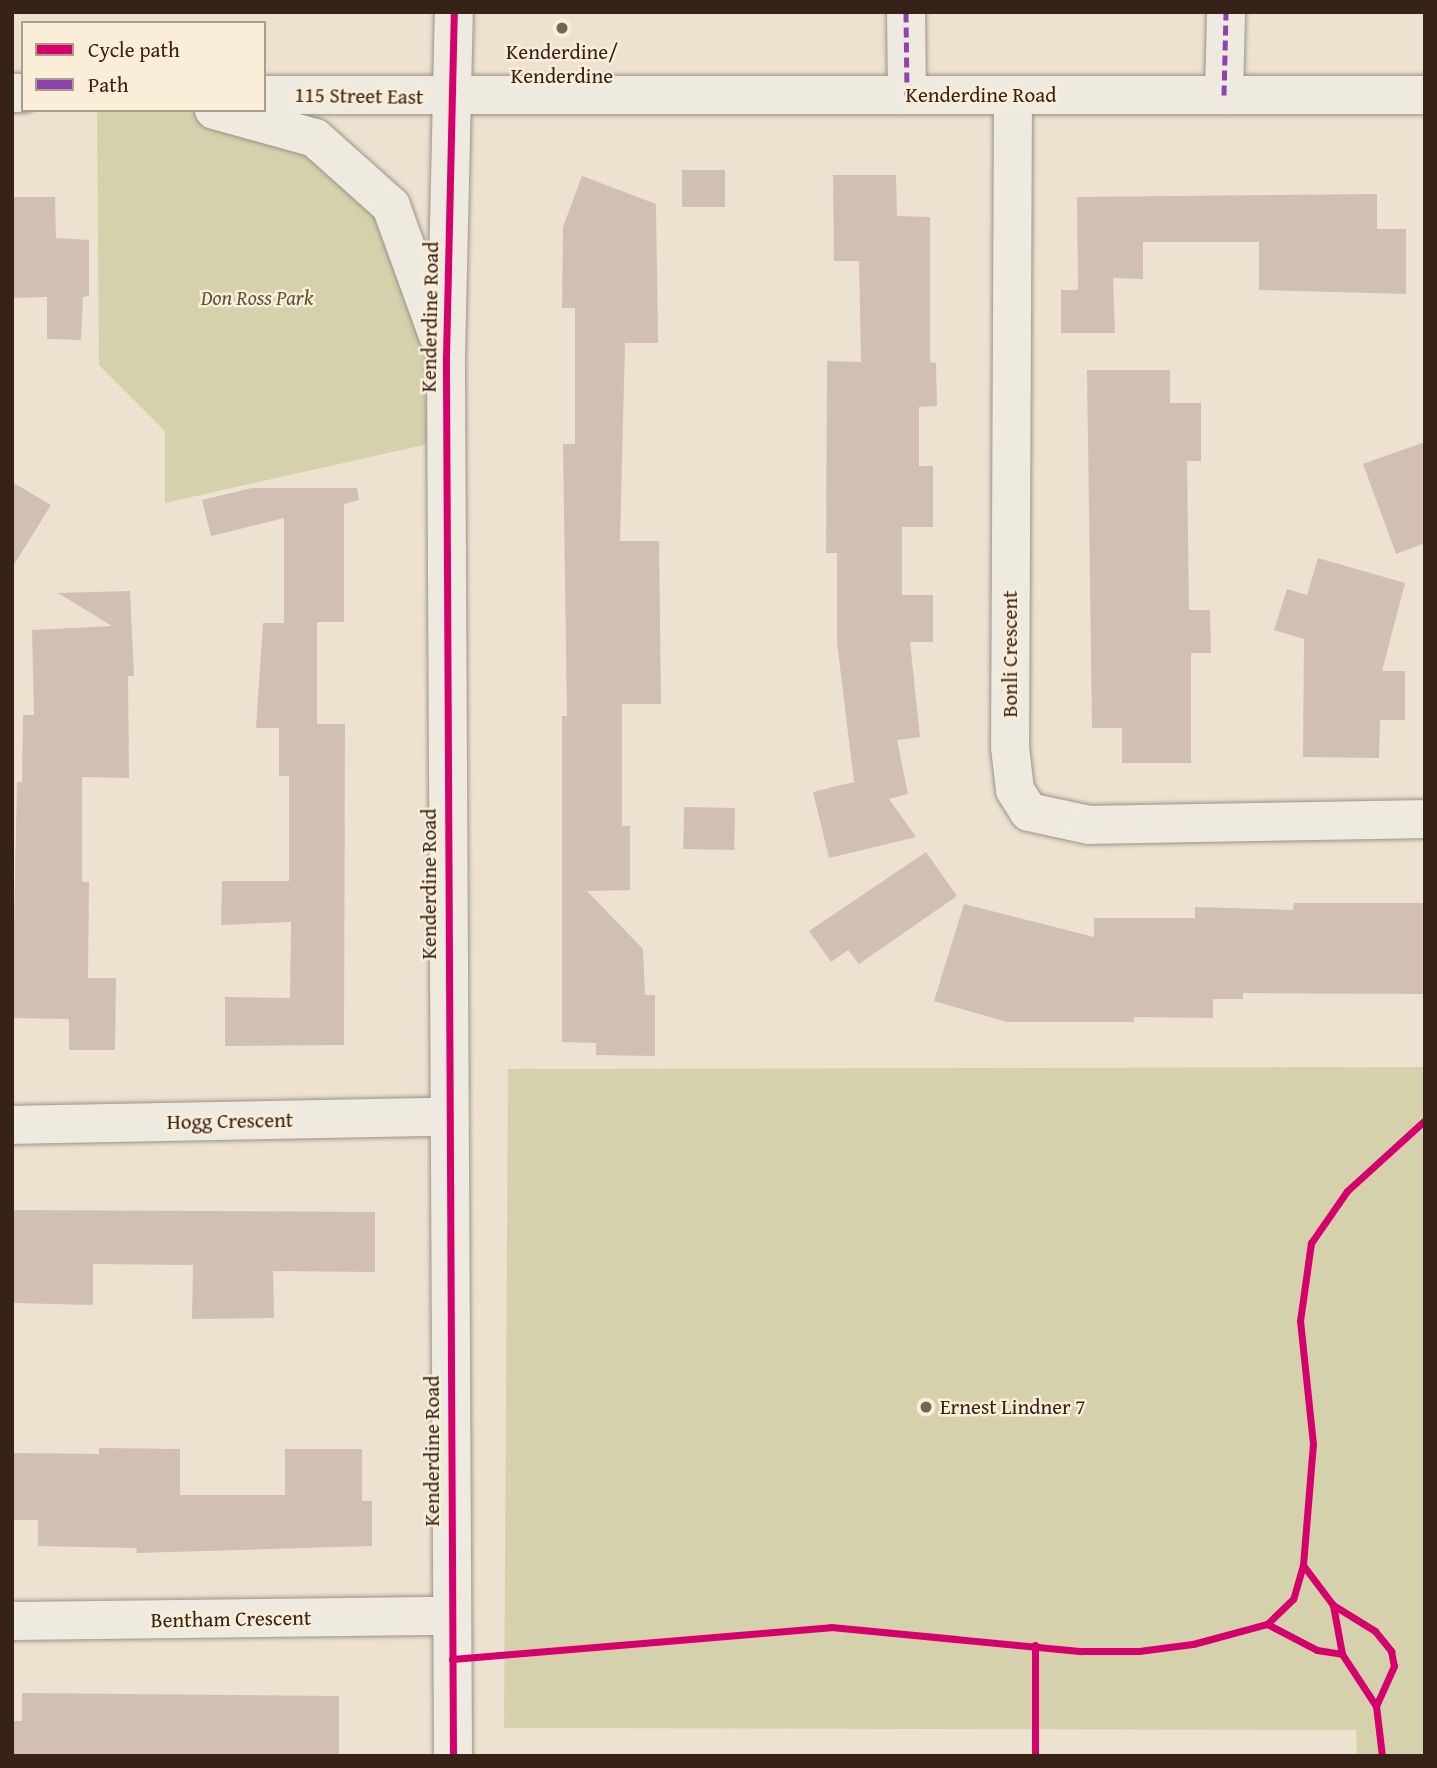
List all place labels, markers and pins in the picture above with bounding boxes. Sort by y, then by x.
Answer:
marker: Kenderdine/ Kenderdine [554,20,570,36]
place label: Kenderdine/ Kenderdine [506,39,618,89]
place label: Ernest Lindner 7 [940,1394,1085,1420]
marker: Ernest Lindner 7 [918,1399,934,1415]

